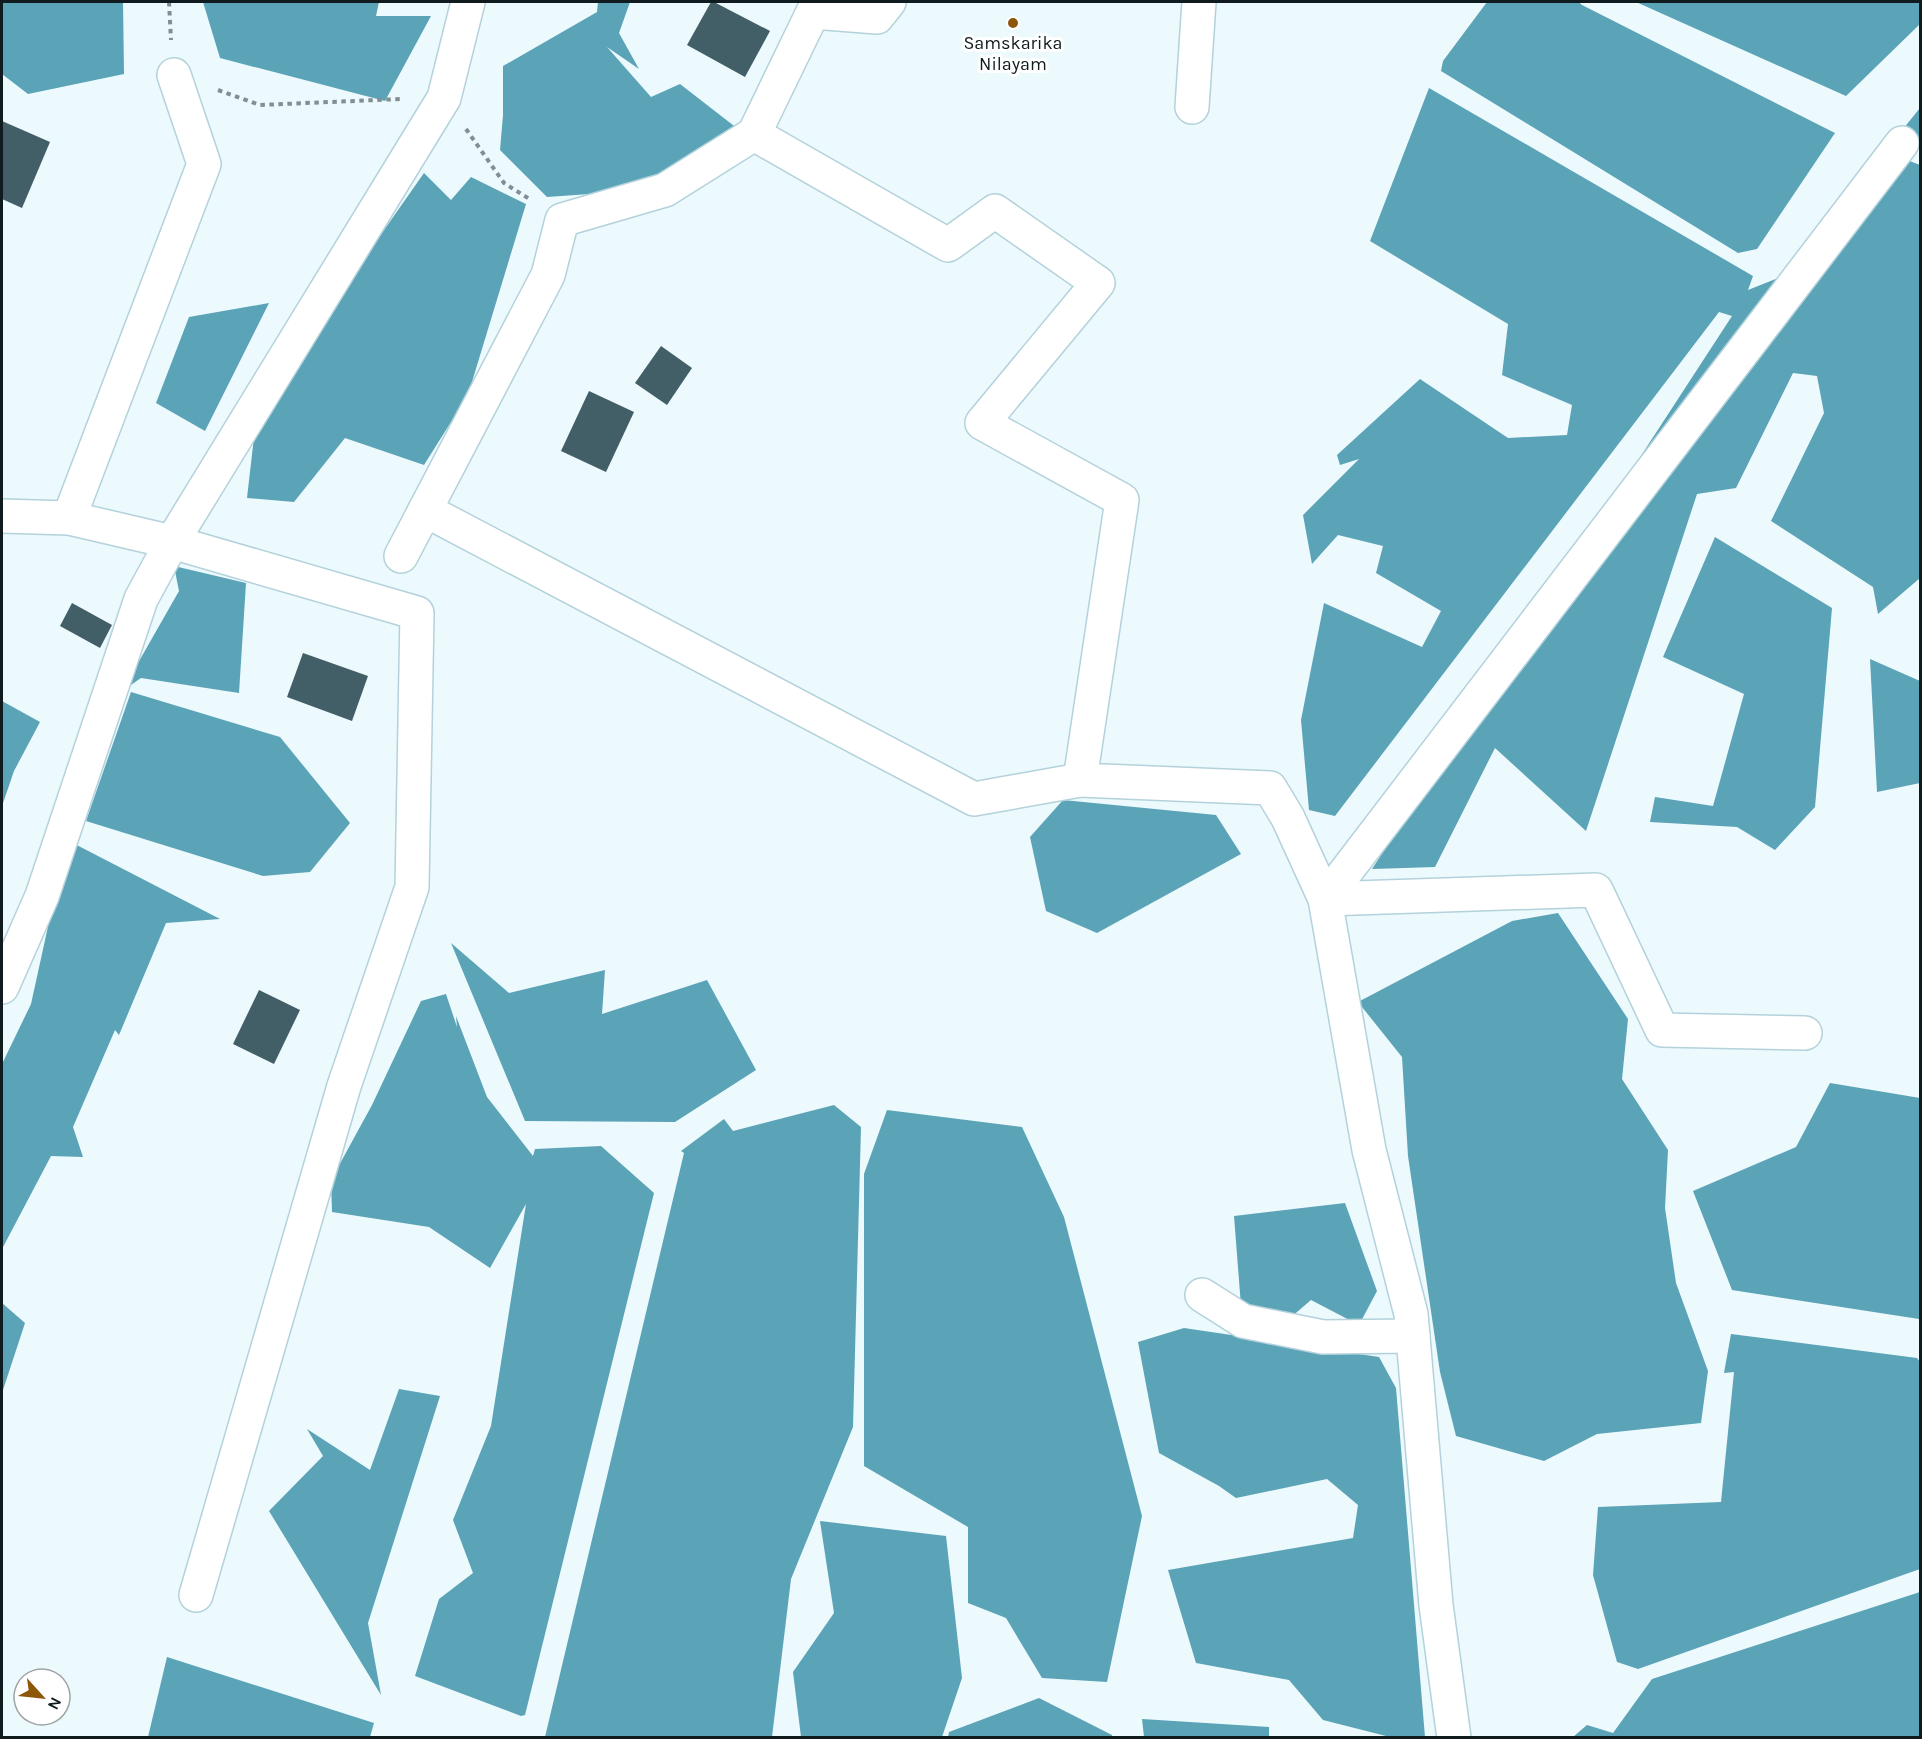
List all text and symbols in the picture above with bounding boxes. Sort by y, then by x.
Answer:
marker: Samskarika Nilayam [1006,16,1020,30]
place label: Samskarika Nilayam [963,32,1063,75]
north arrow [12,1667,72,1727]
text: N [44,1694,66,1713]

